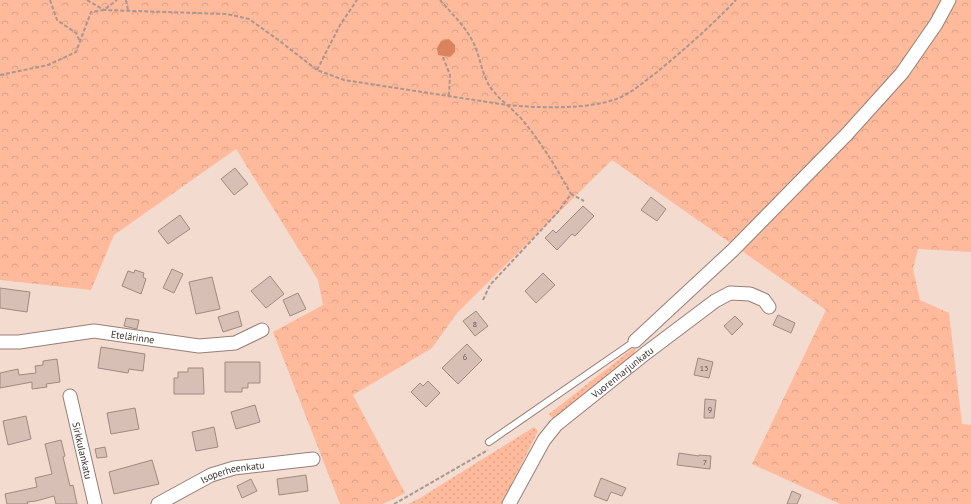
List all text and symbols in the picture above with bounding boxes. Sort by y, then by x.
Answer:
house number: 8 [473,319,477,329]
street label: Etelärinne [110,327,155,346]
street label: Vuorenharjunkatu [588,343,656,401]
house number: 6 [463,352,467,362]
house number: 13 [700,363,708,373]
house number: 9 [708,404,712,414]
street label: Sirkkulankatu [70,421,96,480]
house number: 7 [703,457,707,467]
street label: Isoperheenkatu [198,458,265,486]

